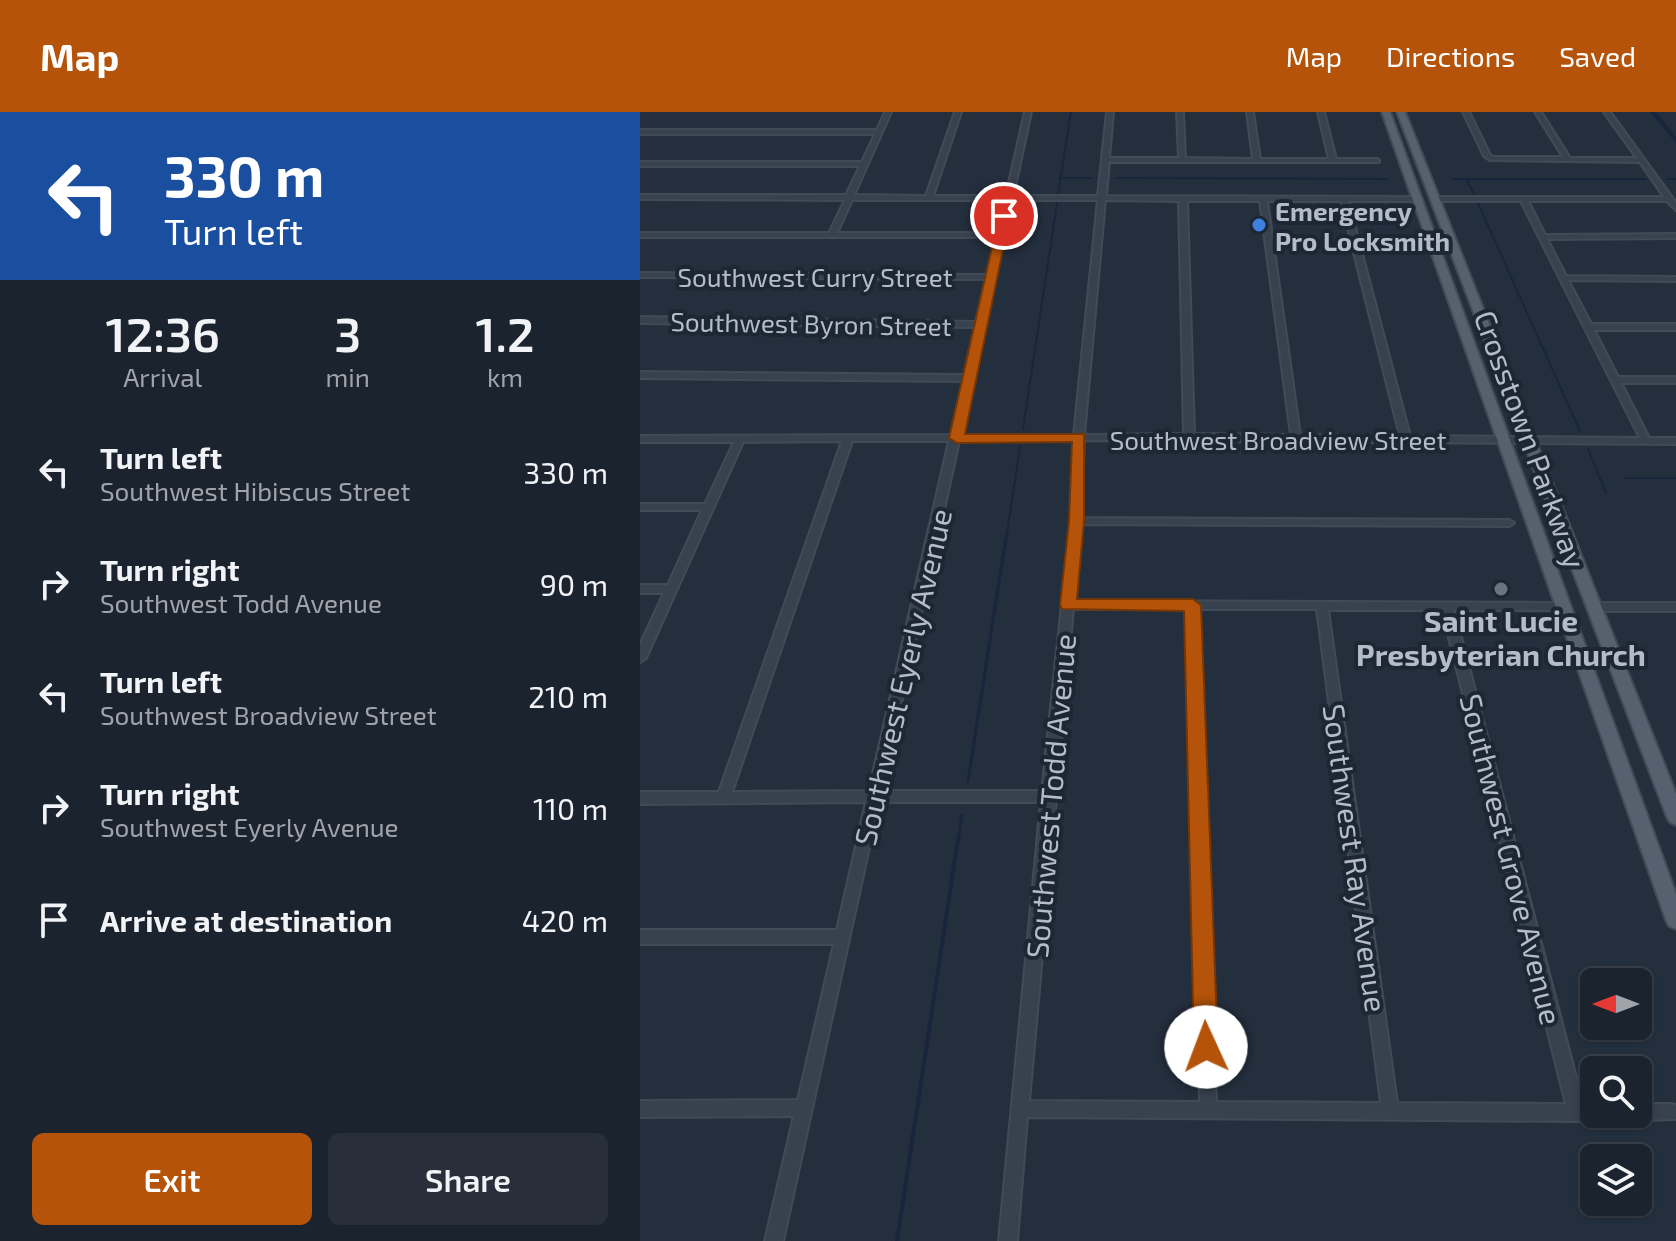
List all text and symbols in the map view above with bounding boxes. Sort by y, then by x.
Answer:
text: Map [40,33,119,79]
text: Map [1286,39,1342,73]
text: Directions [1386,39,1515,73]
text: Saved [1559,39,1636,73]
text: 330 m [164,141,324,208]
icon: left [32,144,136,248]
pin [970,182,1038,250]
icon: arrive [982,194,1026,238]
place label: Emergency Pro Locksmith [1275,195,1450,256]
text: Turn left [164,209,303,252]
marker: Emergency Pro Locksmith [1250,216,1268,234]
street label: Southwest Curry Street [677,261,953,292]
text: 12:36 [106,304,220,362]
text: 3 [334,304,361,362]
text: 1.2 [475,304,534,362]
street label: Southwest Byron Street [670,305,952,341]
street label: Crosstown Parkway [1468,305,1594,573]
text: Arrival [123,361,202,392]
text: min [326,361,370,392]
text: km [487,361,523,392]
street label: Southwest Broadview Street [1110,424,1446,455]
text: Turn left [100,439,222,475]
icon: left [32,450,76,494]
text: 330 m [524,454,608,490]
text: Southwest Hibiscus Street [100,475,411,506]
street label: Southwest Eyerly Avenue [846,505,958,849]
text: Turn right [100,551,240,587]
icon: right [32,562,76,606]
text: 90 m [540,566,608,602]
marker: Saint Lucie Presbyterian Church [1492,580,1510,598]
text: Southwest Todd Avenue [100,587,382,618]
place label: Saint Lucie Presbyterian Church [1356,602,1646,673]
street label: Southwest Todd Avenue [1018,632,1082,960]
text: Turn left [100,663,222,699]
icon: left [32,674,76,718]
text: 210 m [528,678,608,714]
street label: Southwest Grove Avenue [1453,690,1571,1028]
text: Southwest Broadview Street [100,699,437,730]
street label: Southwest Ray Avenue [1317,702,1395,1014]
text: Turn right [100,775,240,811]
icon: right [32,786,76,830]
text: 110 m [533,790,608,826]
text: Southwest Eyerly Avenue [100,811,399,842]
icon: arrive [32,898,76,942]
text: Arrive at destination [100,902,392,938]
text: 420 m [522,902,608,938]
north arrow [1580,968,1652,1040]
map controls [1580,968,1652,1216]
position arrow [1164,1005,1248,1089]
button: search [1580,1056,1652,1128]
button: Exit [32,1133,312,1225]
button: Share [328,1133,608,1225]
button: layers [1580,1144,1652,1216]

